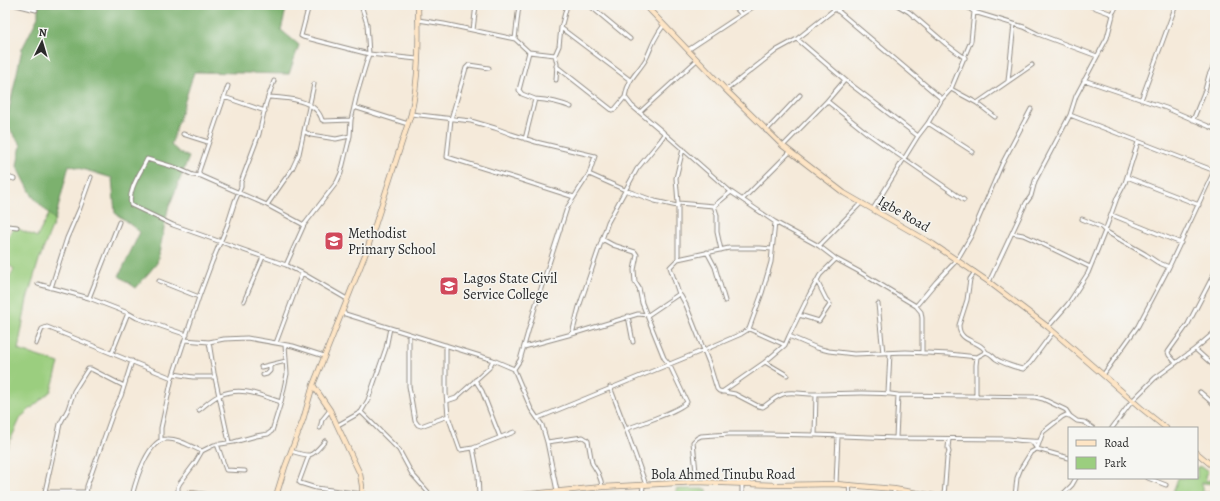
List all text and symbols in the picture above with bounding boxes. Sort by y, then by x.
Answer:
north arrow [22,22,62,62]
text: N [38,25,47,40]
street label: Igbe Road [875,191,934,237]
place label: Methodist Primary School [348,224,436,259]
school or university icon: Methodist Primary School [323,230,345,252]
place label: Lagos State Civil Service College [463,269,558,304]
school or university icon: Lagos State Civil Service College [438,275,460,297]
legend [1068,427,1198,479]
text: Road [1104,435,1130,451]
text: Park [1104,455,1127,471]
street label: Bola Ahmed Tinubu Road [651,465,796,484]

